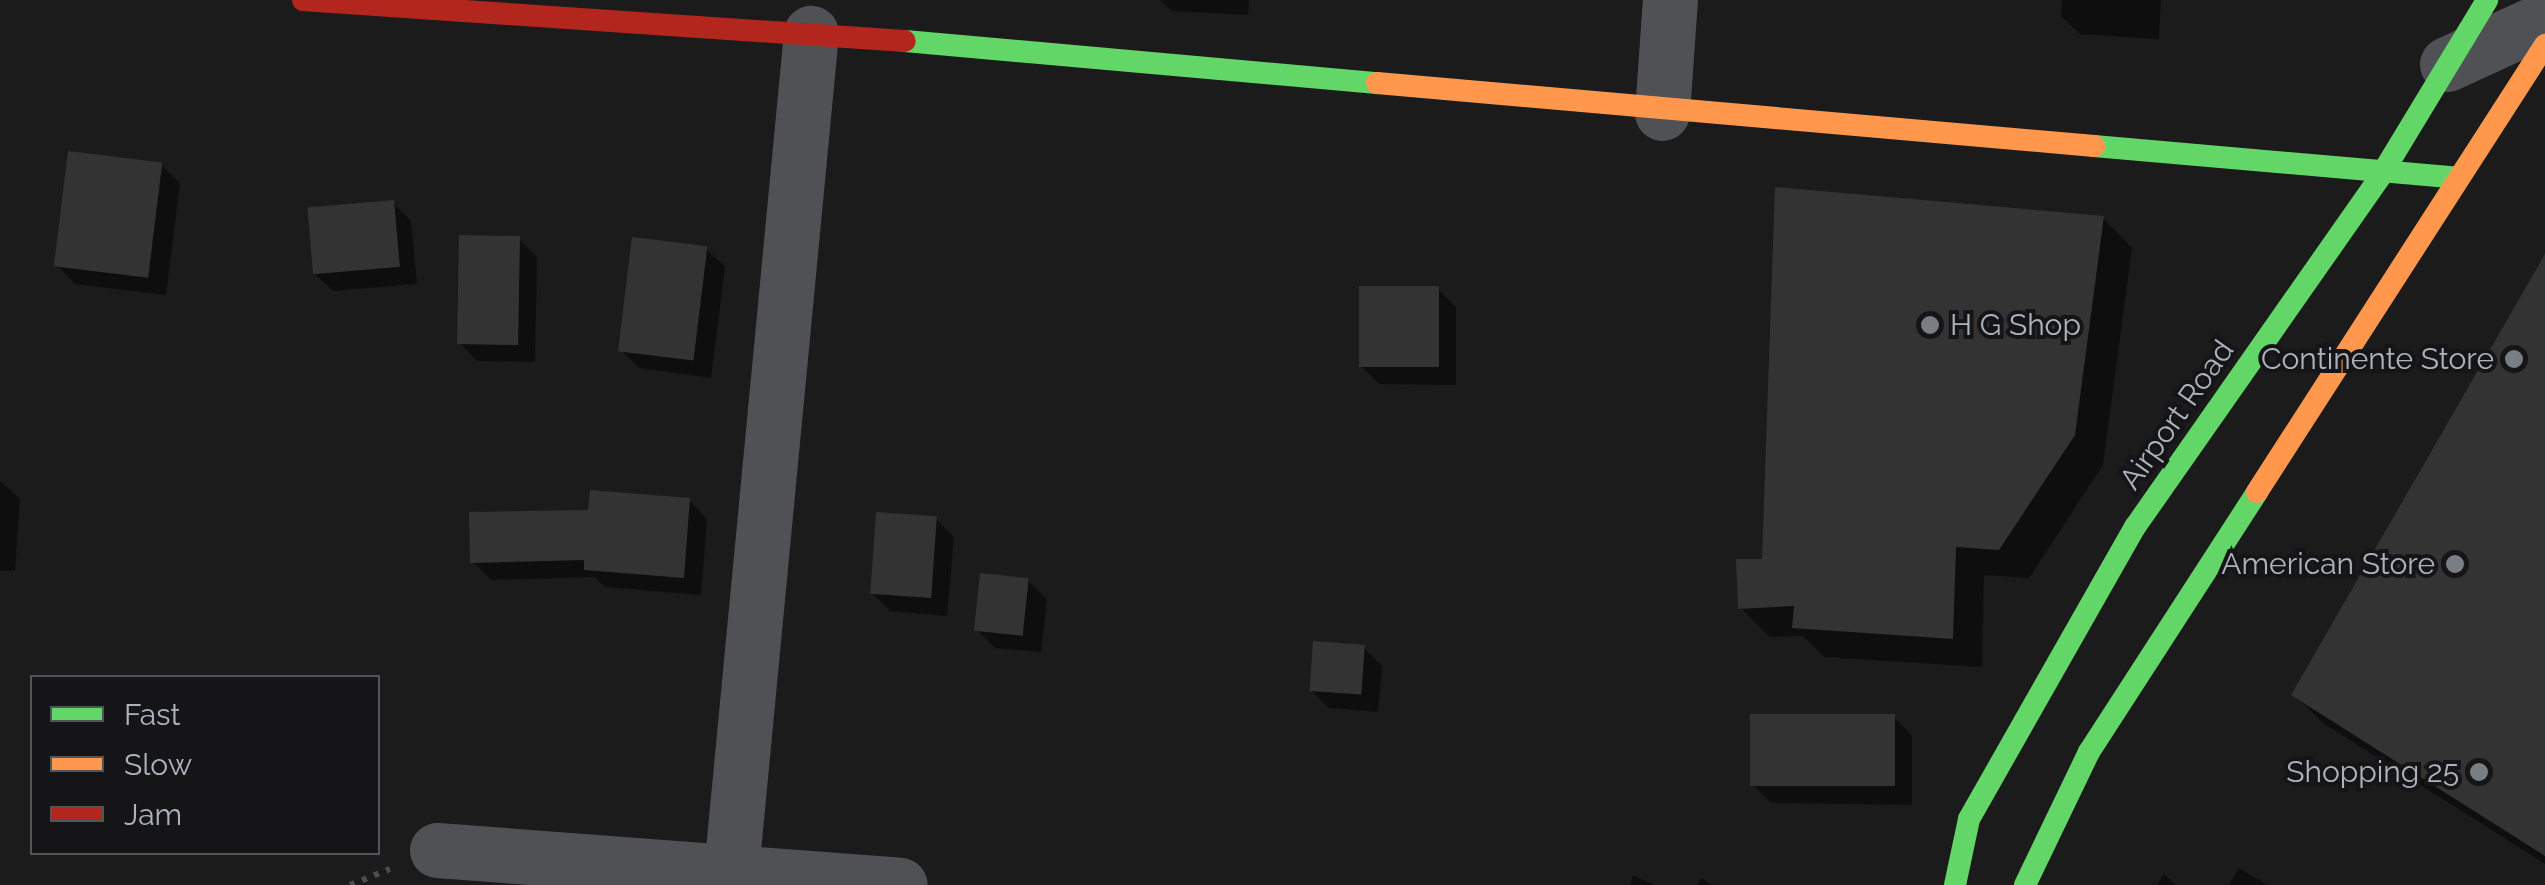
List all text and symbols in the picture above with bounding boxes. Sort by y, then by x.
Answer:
place label: H G Shop [1950,307,2081,343]
marker: H G Shop [1919,314,1941,336]
street label: Airport Road [2112,333,2242,497]
place label: Continente Store [2261,341,2494,377]
marker: Continente Store [2503,348,2525,370]
place label: American Store [2221,546,2435,582]
marker: American Store [2444,553,2466,575]
legend [30,675,380,855]
text: Fast [124,697,181,732]
text: Slow [124,747,192,782]
place label: Shopping 25 [2286,754,2459,790]
marker: Shopping 25 [2468,761,2490,783]
text: Jam [124,797,182,832]

